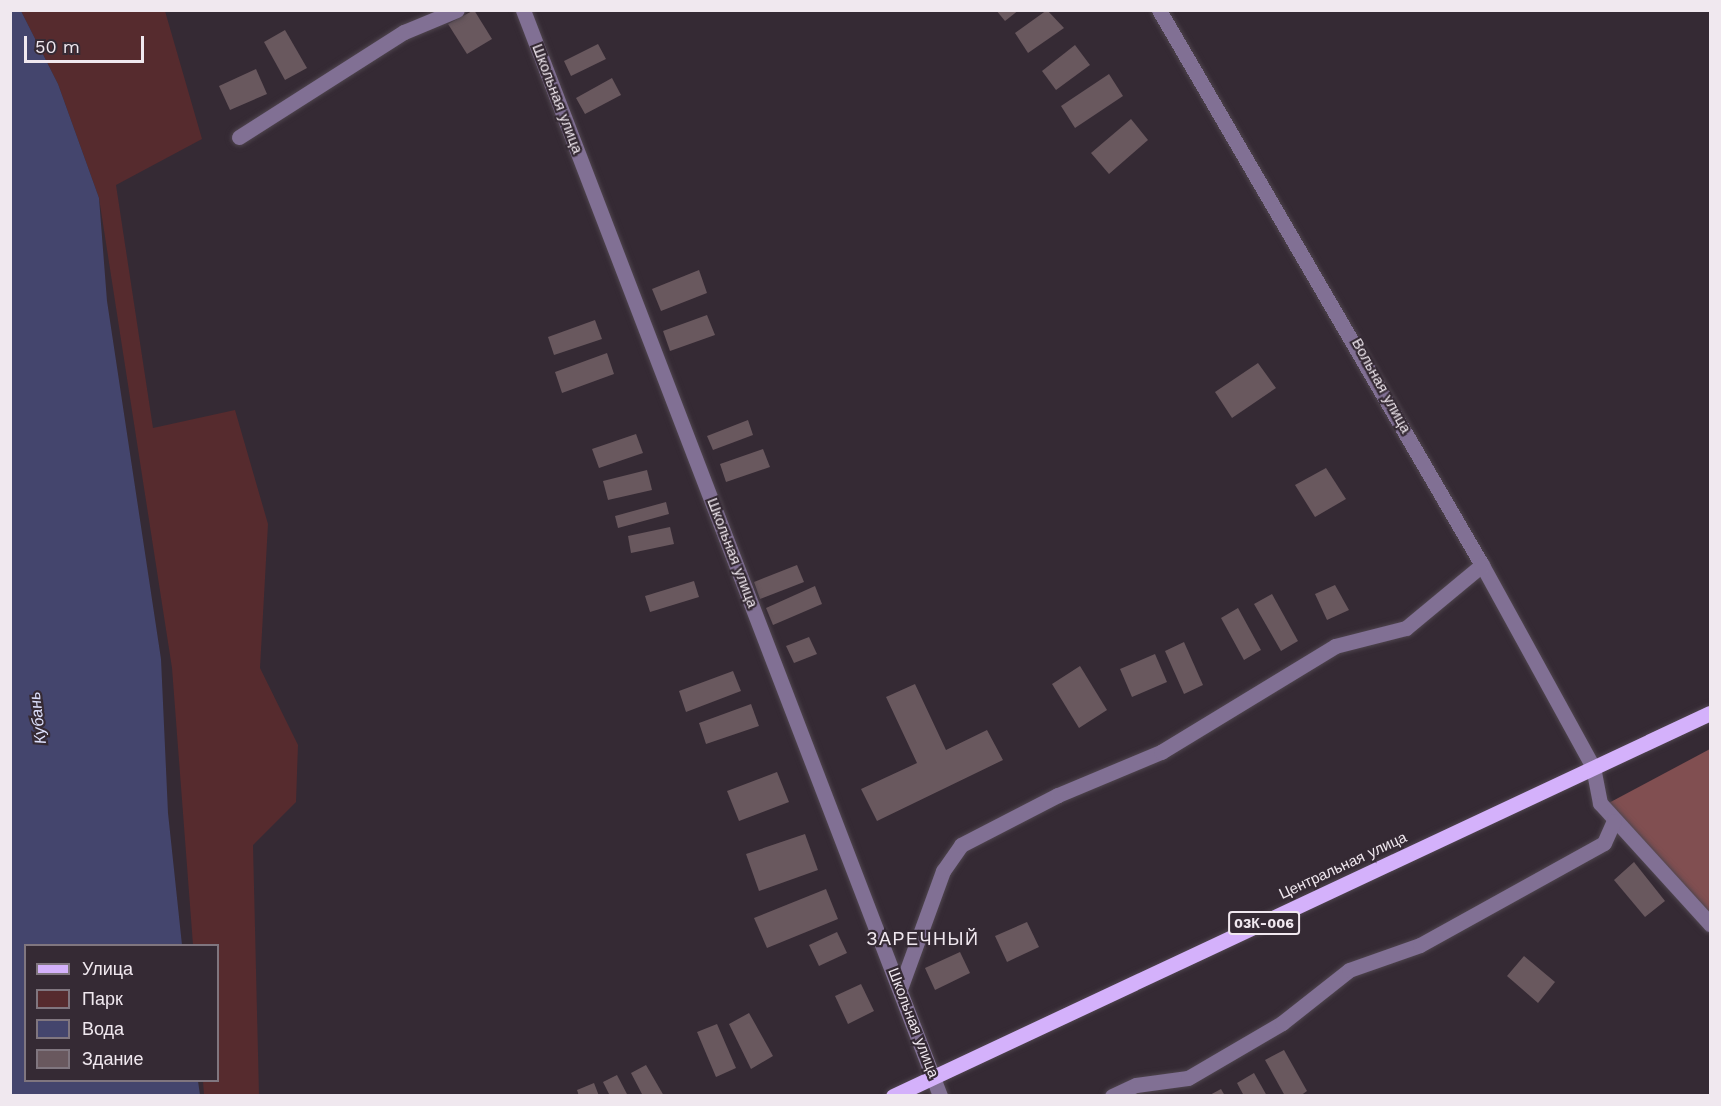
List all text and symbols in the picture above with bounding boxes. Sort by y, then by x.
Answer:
scale bar [27,24,147,62]
text: 50 m [35,36,80,57]
street label: Школьная улица [528,42,586,156]
street label: Вольная улица [1348,335,1414,437]
street label: Школьная улица [703,496,761,610]
water label: Кубань [25,691,51,745]
street label: Центральная улица [1276,828,1410,904]
road number: 03К-006 [1228,912,1300,934]
district label: ЗАРЕЧНЫЙ [867,928,979,950]
legend [24,944,219,1082]
text: Улица [82,958,133,979]
street label: Школьная улица [884,966,942,1080]
text: Парк [82,988,123,1009]
text: Вода [82,1018,124,1039]
text: Здание [82,1048,143,1069]

